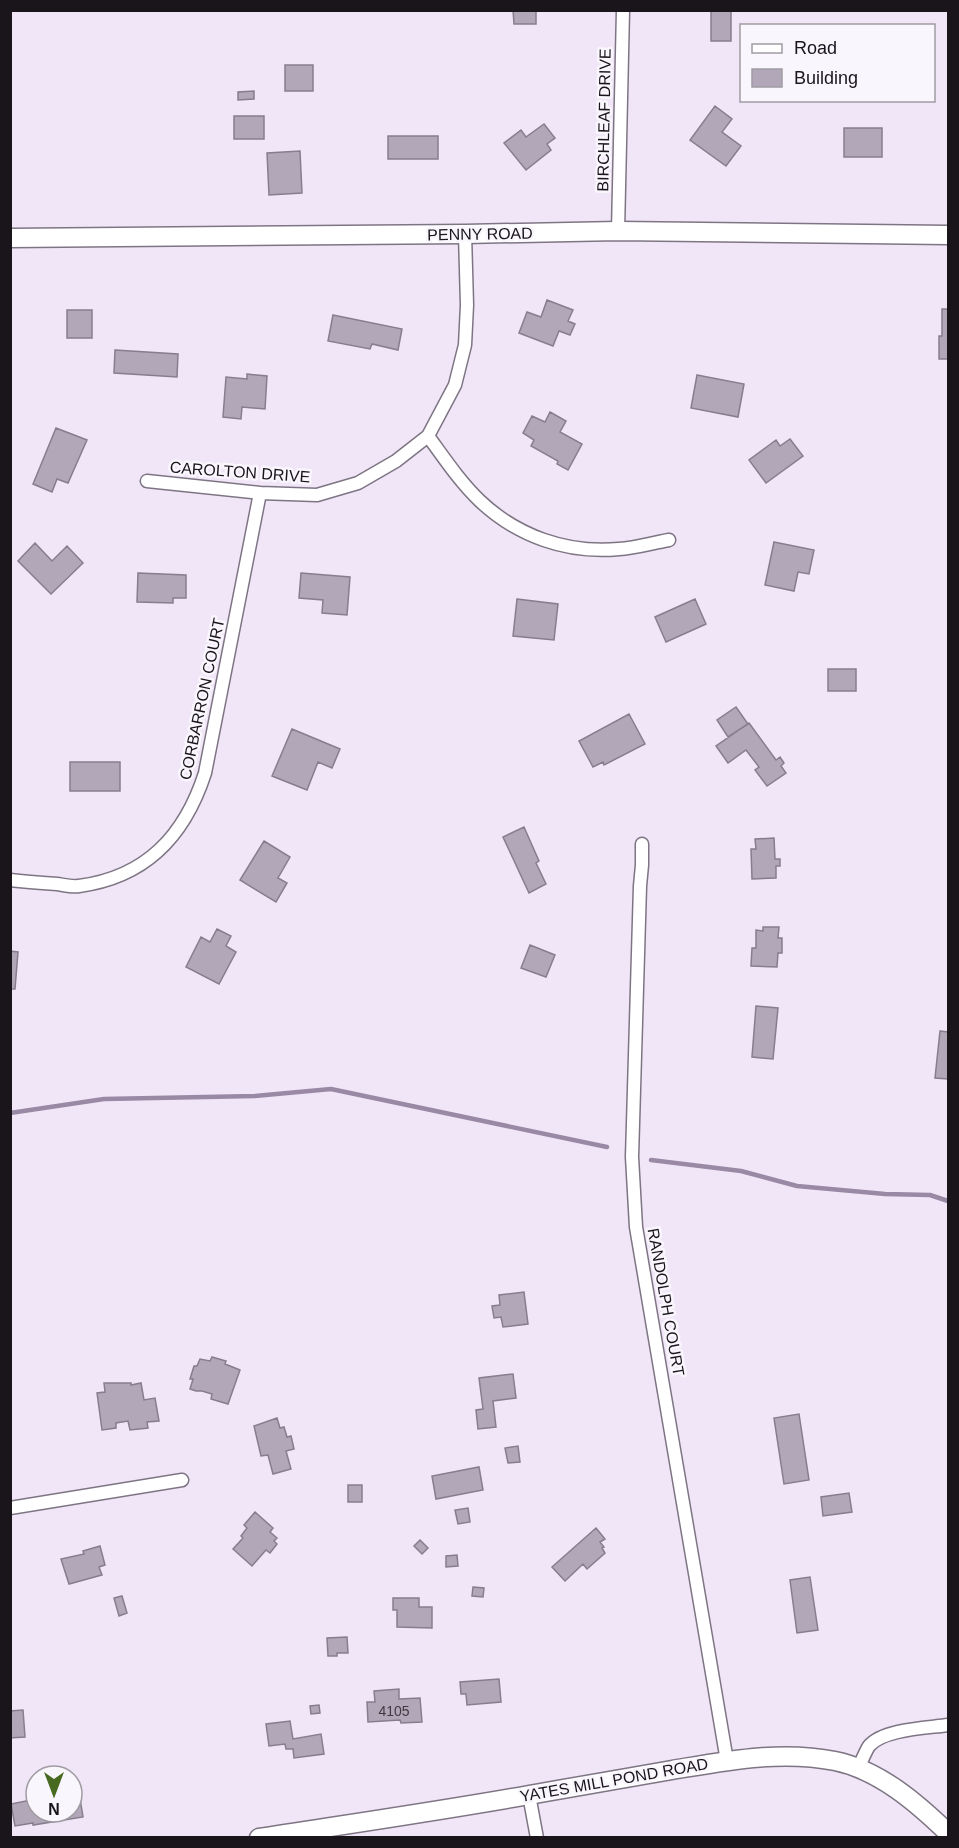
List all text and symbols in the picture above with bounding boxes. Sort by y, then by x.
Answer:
legend [740,24,935,102]
text: Road [794,38,837,58]
street label: BIRCHLEAF DRIVE [594,48,614,192]
text: Building [794,68,858,88]
street label: PENNY ROAD [427,225,533,243]
street label: CAROLTON DRIVE [169,459,311,485]
street label: CORBARRON COURT [177,616,228,781]
street label: RANDOLPH COURT [645,1227,687,1378]
house number: 4105 [378,1703,410,1719]
street label: YATES MILL POND ROAD [519,1755,709,1805]
north arrow [24,1764,84,1824]
text: N [48,1800,60,1817]

